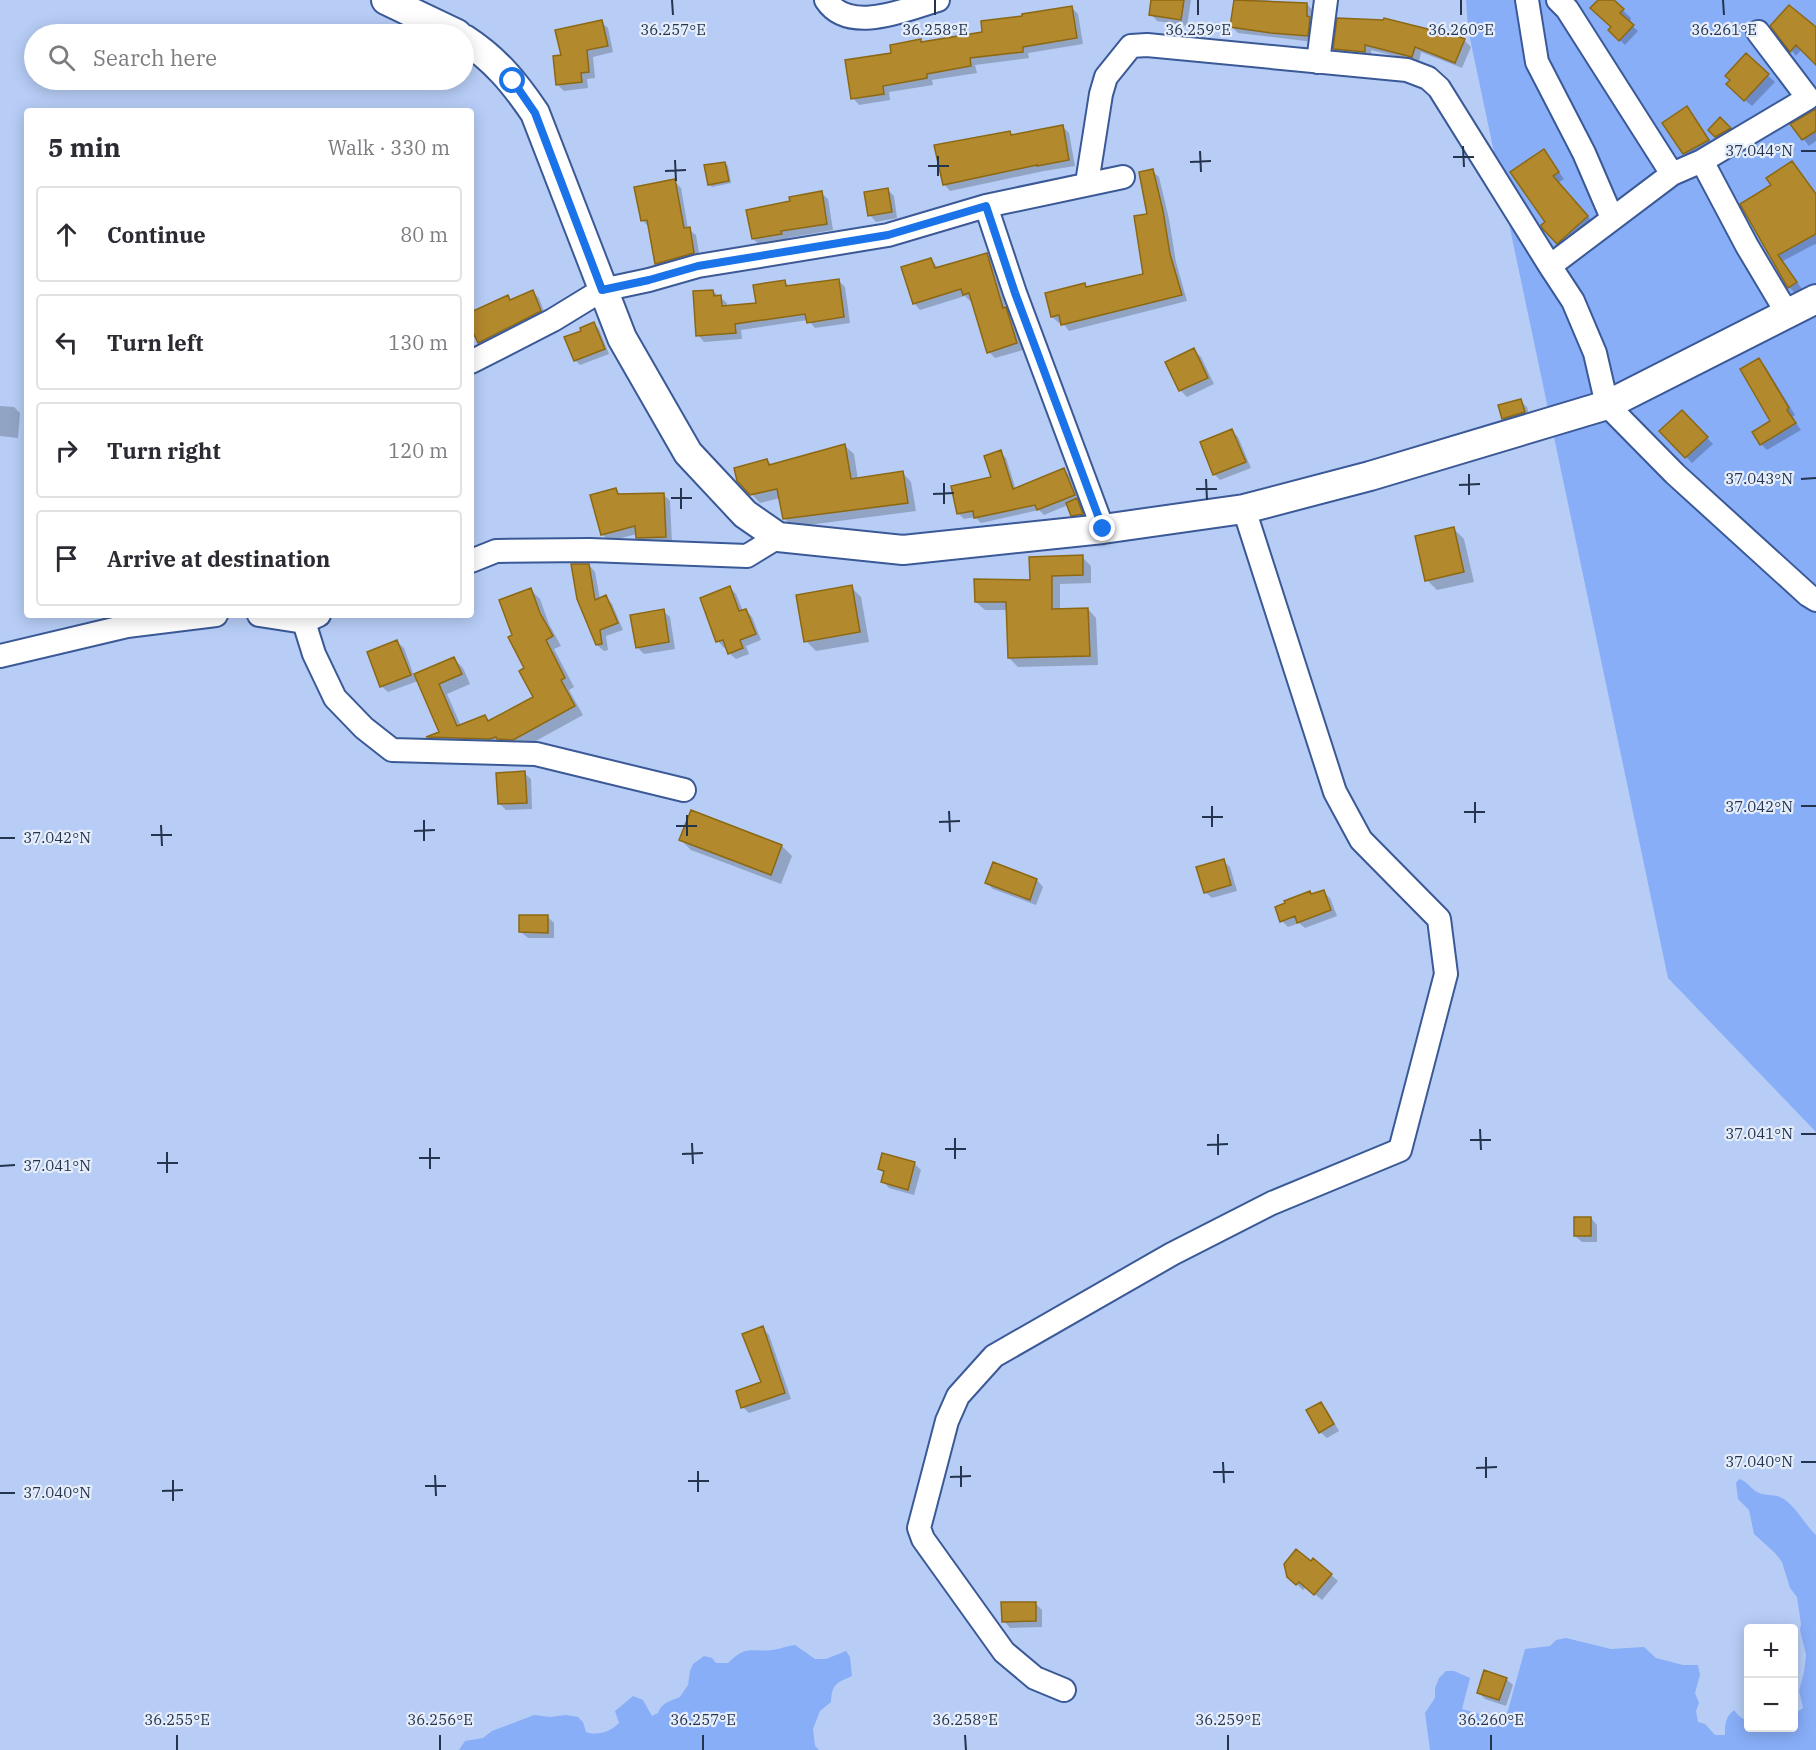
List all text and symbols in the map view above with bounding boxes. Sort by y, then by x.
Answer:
text: 36.257°E [640,20,706,39]
text: 36.258°E [902,20,968,39]
text: 36.259°E [1165,20,1231,39]
text: 36.260°E [1428,20,1494,39]
text: 36.261°E [1691,20,1757,39]
search box [24,24,474,90]
icon: search [45,41,78,74]
text: Search here [93,43,217,72]
route start [499,67,525,93]
text: 5 min [48,130,121,164]
text: Walk · 330 m [328,134,450,161]
text: 37.044°N [1725,141,1793,160]
icon: ahead [50,218,83,251]
text: Continue [107,220,206,249]
text: 80 m [400,221,448,248]
icon: left [50,326,83,359]
text: Turn left [107,328,203,357]
text: 130 m [388,329,448,356]
icon: right [50,434,83,467]
text: Turn right [107,436,221,465]
text: 120 m [388,437,448,464]
text: 37.043°N [1725,469,1793,488]
route end [1089,515,1115,541]
icon: arrive [50,542,83,575]
text: Arrive at destination [107,544,330,573]
text: 37.042°N [1725,797,1793,816]
text: 37.042°N [23,828,91,847]
text: 37.041°N [1725,1124,1793,1143]
text: 37.041°N [23,1156,91,1175]
text: 37.040°N [1725,1452,1793,1471]
text: 37.040°N [23,1483,91,1502]
map controls [1744,1624,1798,1732]
button: + [1744,1624,1798,1678]
button: − [1744,1678,1798,1732]
text: 36.255°E [144,1710,210,1729]
text: 36.256°E [407,1710,473,1729]
text: 36.257°E [670,1710,736,1729]
text: 36.258°E [932,1710,998,1729]
text: 36.259°E [1195,1710,1261,1729]
text: 36.260°E [1458,1710,1524,1729]

